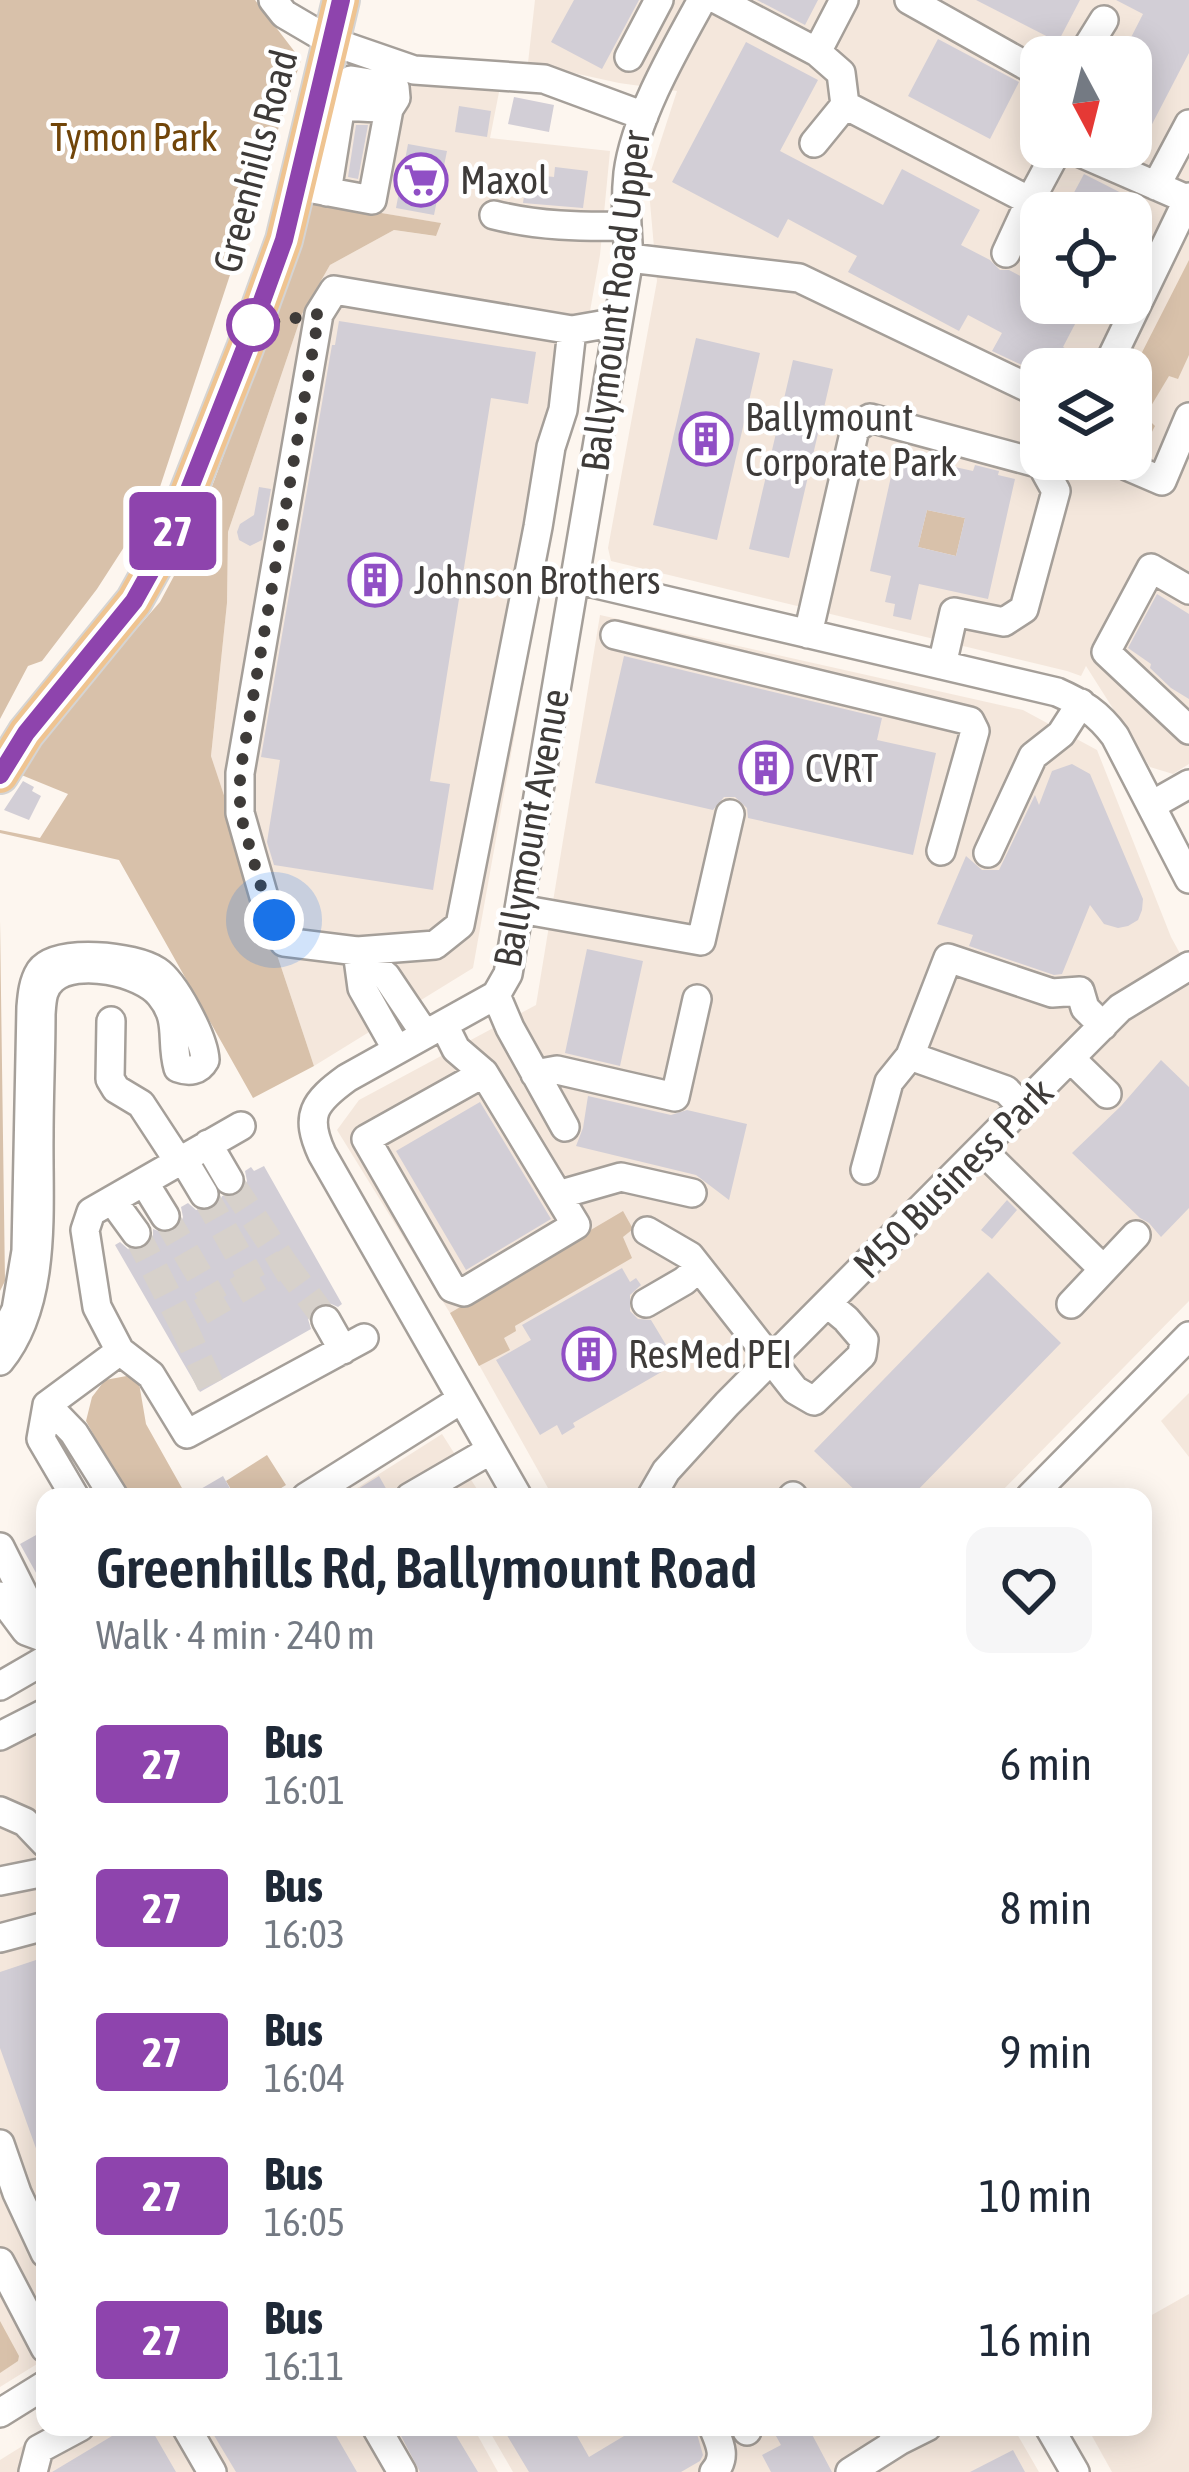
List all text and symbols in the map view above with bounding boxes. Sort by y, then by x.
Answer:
north arrow [1020,36,1152,168]
map controls [1020,36,1152,480]
street label: Greenhills Road [204,45,306,277]
park label: Tymon Park [50,115,218,159]
street label: Ballymount Road Upper [572,128,658,474]
supermarket icon: Maxol [393,152,449,208]
place label: Maxol [460,158,548,202]
button: locate [1020,192,1152,324]
unlabelled marker [228,300,278,350]
button: layers [1020,348,1152,480]
place label: Ballymount Corporate Park [745,395,957,484]
building icon: Ballymount Corporate Park [678,411,734,467]
line badge: 27 [119,492,227,570]
text: 27 [153,507,193,555]
building icon: Johnson Brothers [347,552,403,608]
place label: Johnson Brothers [414,558,660,602]
street label: Ballymount Avenue [485,685,577,971]
building icon: CVRT [738,740,794,796]
place label: CVRT [805,746,878,790]
your location [244,890,304,950]
street label: M50 Business Park [845,1070,1061,1286]
building icon: ResMed PEI [561,1326,617,1382]
place label: ResMed PEI [628,1332,792,1376]
button: heart [966,1527,1092,1653]
text: Greenhills Rd, Ballymount Road [96,1535,757,1600]
text: Walk · 4 min · 240 m [96,1613,375,1657]
text: Bus [264,1716,323,1768]
text: 6 min [1000,1738,1092,1790]
text: 27 [142,1740,182,1788]
text: 16:01 [264,1768,345,1812]
text: Bus [264,1860,323,1912]
text: 8 min [1000,1882,1092,1934]
text: 27 [142,1884,182,1932]
text: 16:03 [264,1912,345,1956]
text: Bus [264,2004,323,2056]
text: 9 min [1000,2026,1092,2078]
text: 27 [142,2028,182,2076]
text: 16:04 [264,2056,345,2100]
text: Bus [264,2148,323,2200]
text: 10 min [979,2170,1092,2222]
text: 27 [142,2172,182,2220]
text: 16:05 [264,2200,345,2244]
text: Bus [264,2292,323,2344]
text: 16 min [979,2314,1092,2366]
text: 27 [142,2316,182,2364]
text: 16:11 [264,2344,344,2388]

